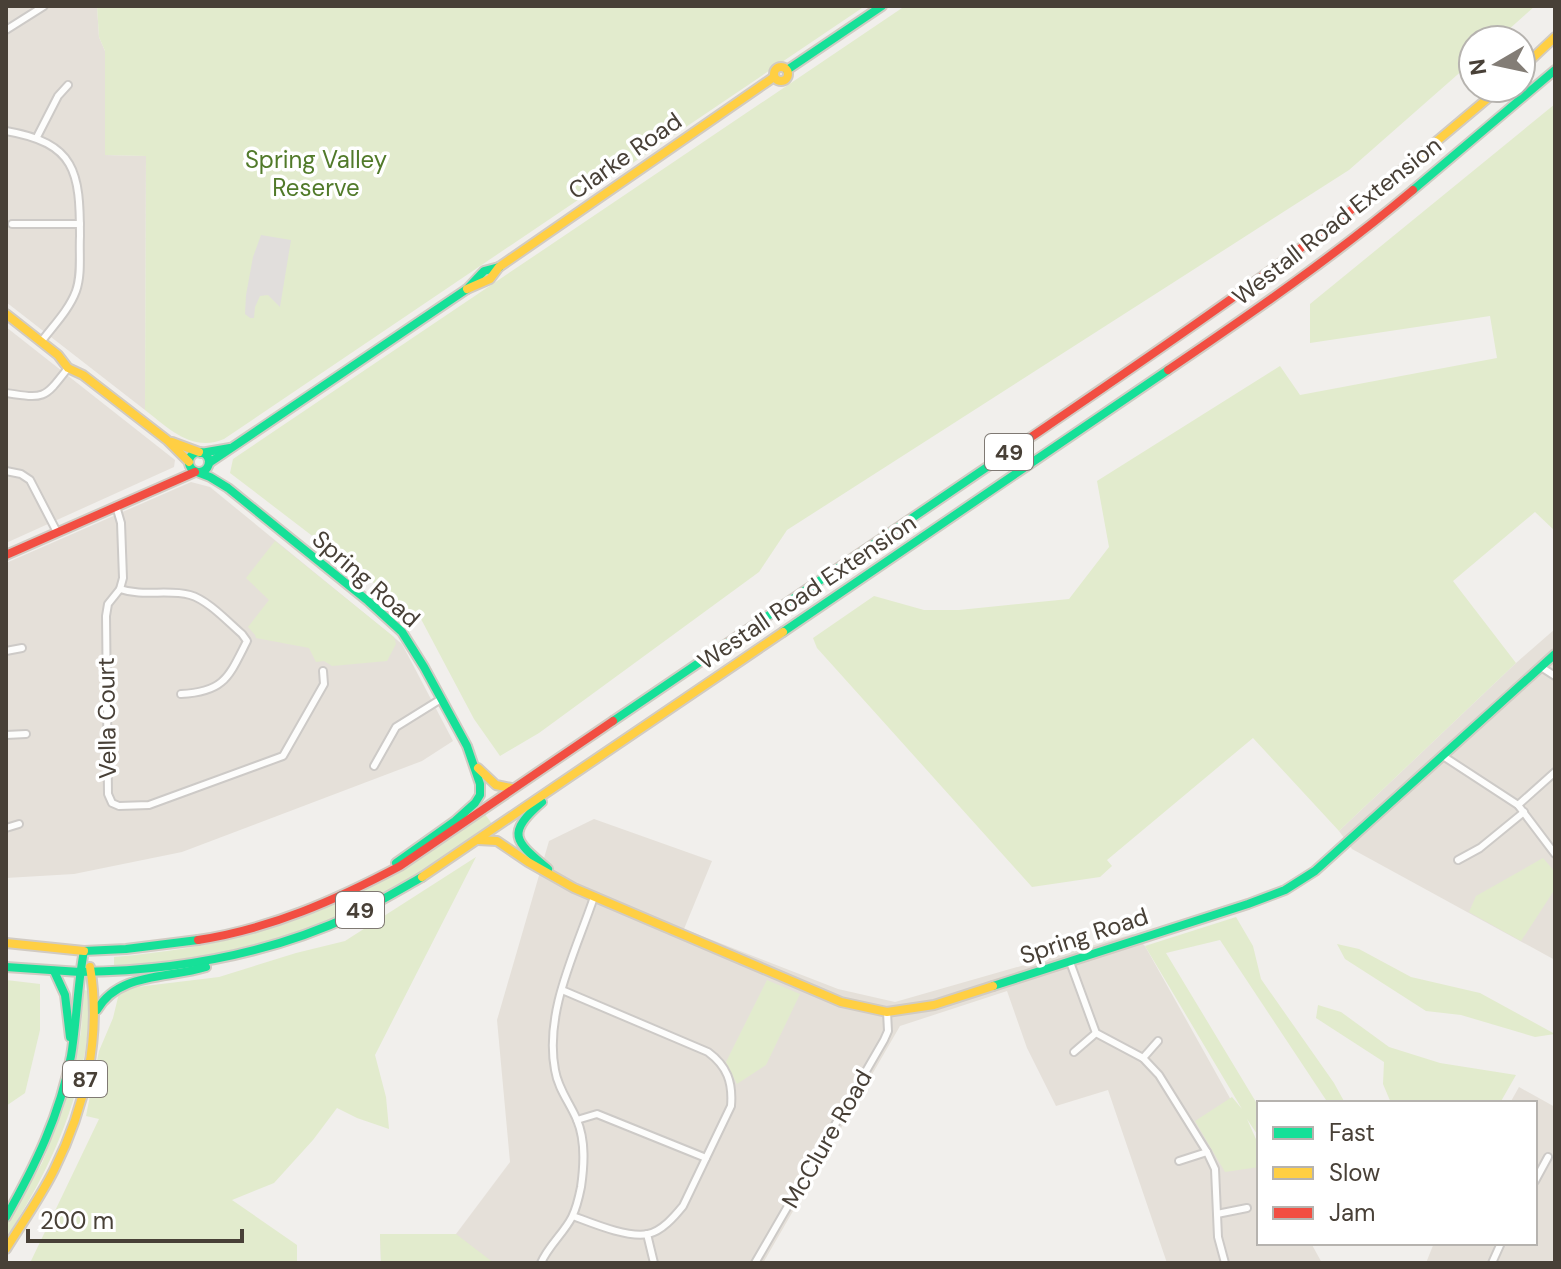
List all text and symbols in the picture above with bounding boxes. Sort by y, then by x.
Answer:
north arrow [1457,24,1537,104]
text: N [1462,57,1493,77]
street label: Clarke Road [562,105,688,206]
street label: Westall Road Extension [1226,129,1447,312]
park label: Spring Valley Reserve [245,144,387,203]
road number: 49 [985,434,1033,470]
street label: Westall Road Extension [692,507,922,676]
street label: Spring Road [306,523,427,634]
street label: Vella Court [90,657,123,779]
road number: 49 [336,892,384,928]
street label: Spring Road [1016,900,1152,971]
road number: 87 [63,1061,107,1097]
street label: McClure Road [775,1064,879,1213]
legend [1257,1101,1537,1245]
text: Fast [1329,1117,1375,1148]
text: Slow [1329,1157,1380,1188]
scale bar [28,1193,242,1243]
text: Jam [1329,1197,1375,1228]
text: 200 m [40,1205,114,1236]

